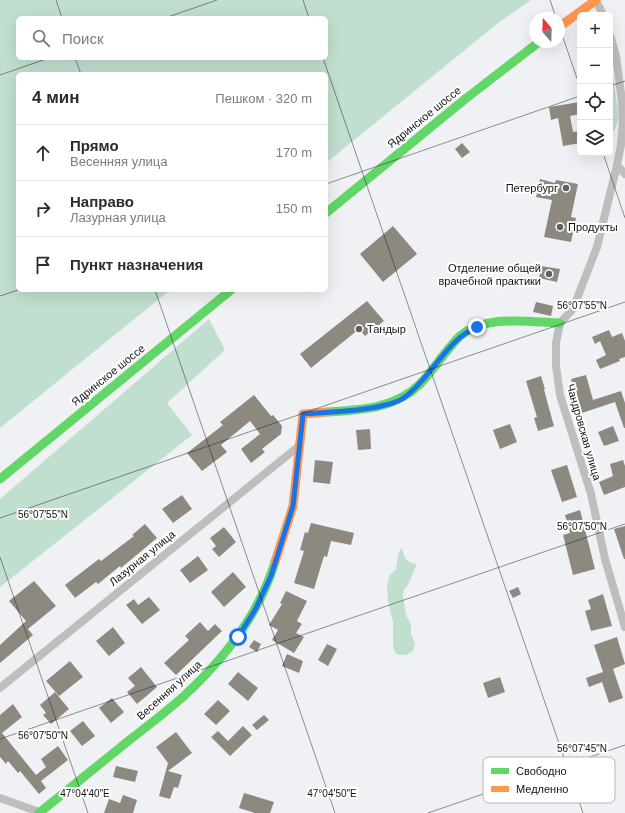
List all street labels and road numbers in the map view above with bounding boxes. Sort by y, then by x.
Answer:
street label: Ядринское шоссе [385,84,463,150]
street label: Ядринское шоссе [69,342,147,408]
street label: Чандровская улица [564,382,604,482]
street label: Лазурная улица [107,527,178,588]
street label: Весенняя улица [134,657,204,722]

